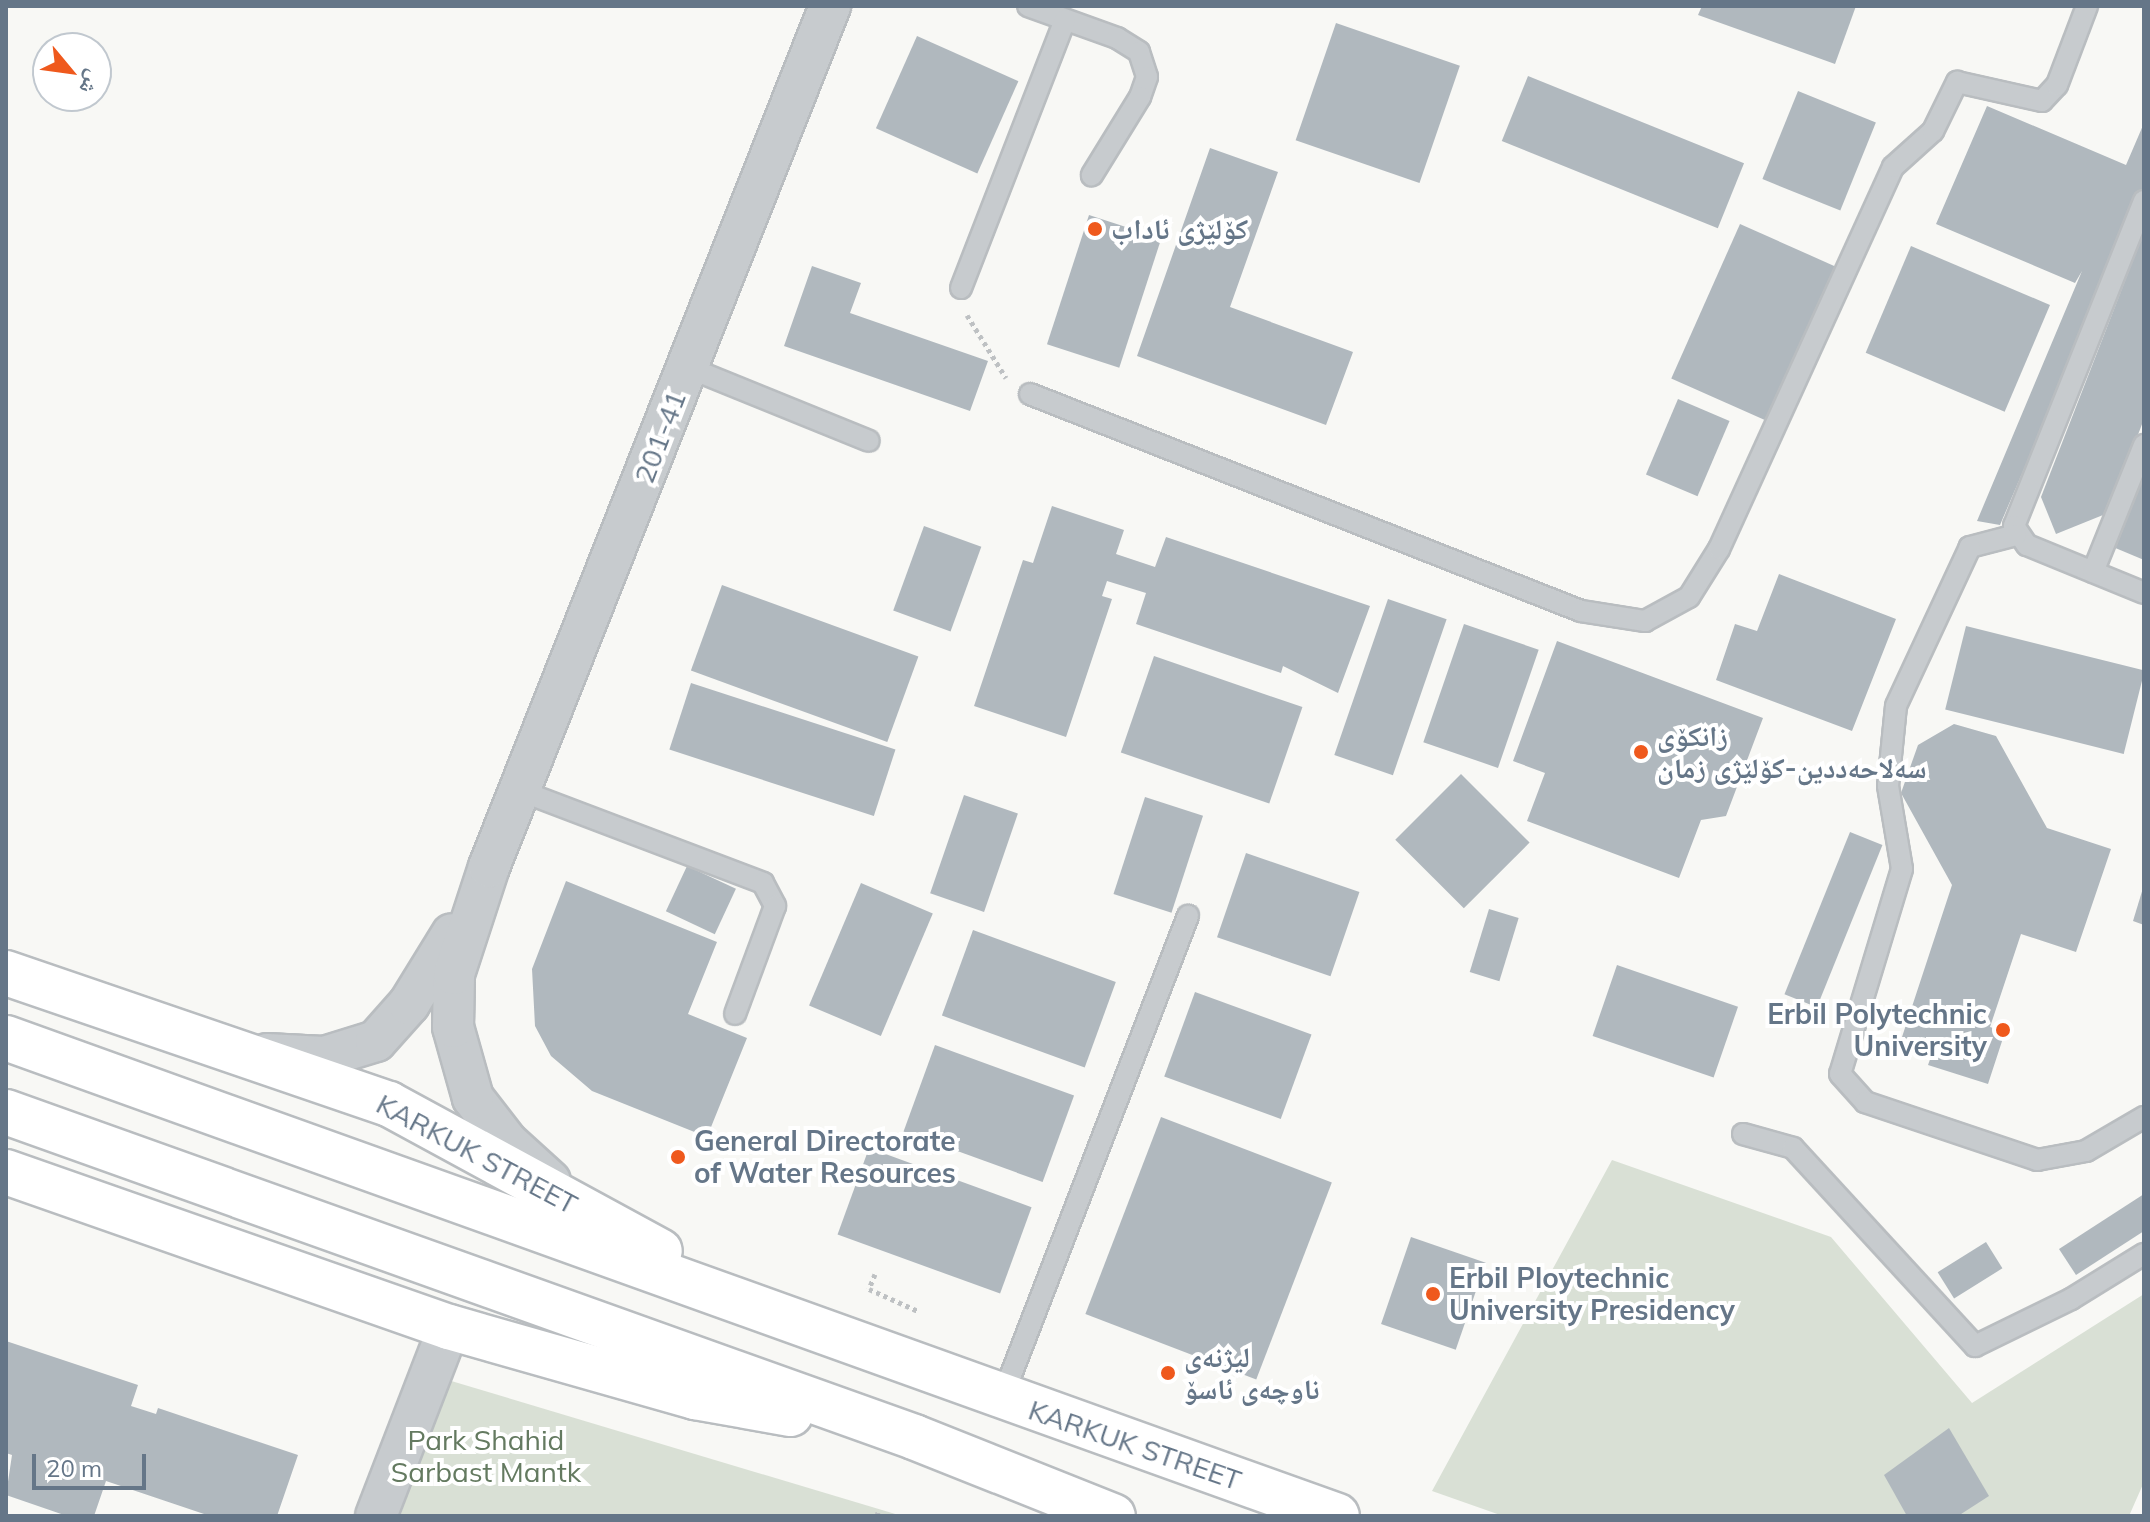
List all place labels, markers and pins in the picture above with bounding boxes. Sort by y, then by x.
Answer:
place label: کۆلێژی ئاداب [1111,212,1248,246]
marker: کۆلێژی ئاداب [1086,220,1104,238]
place label: زانکۆی سەلاحەددین-کۆلێژی زمان [1657,719,1927,785]
marker: زانکۆی سەلاحەددین-کۆلێژی زمان [1632,743,1650,761]
place label: Erbil Polytechnic University [1767,997,1987,1063]
marker: Erbil Polytechnic University [1994,1021,2012,1039]
place label: General Directorate of Water Resources [694,1124,956,1190]
marker: General Directorate of Water Resources [669,1148,687,1166]
place label: Erbil Ploytechnic University Presidency [1449,1261,1735,1327]
marker: Erbil Ploytechnic University Presidency [1424,1285,1442,1303]
place label: لیژنەی ناوچەی ئاسۆ [1184,1340,1319,1406]
marker: لیژنەی ناوچەی ئاسۆ [1159,1364,1177,1382]

